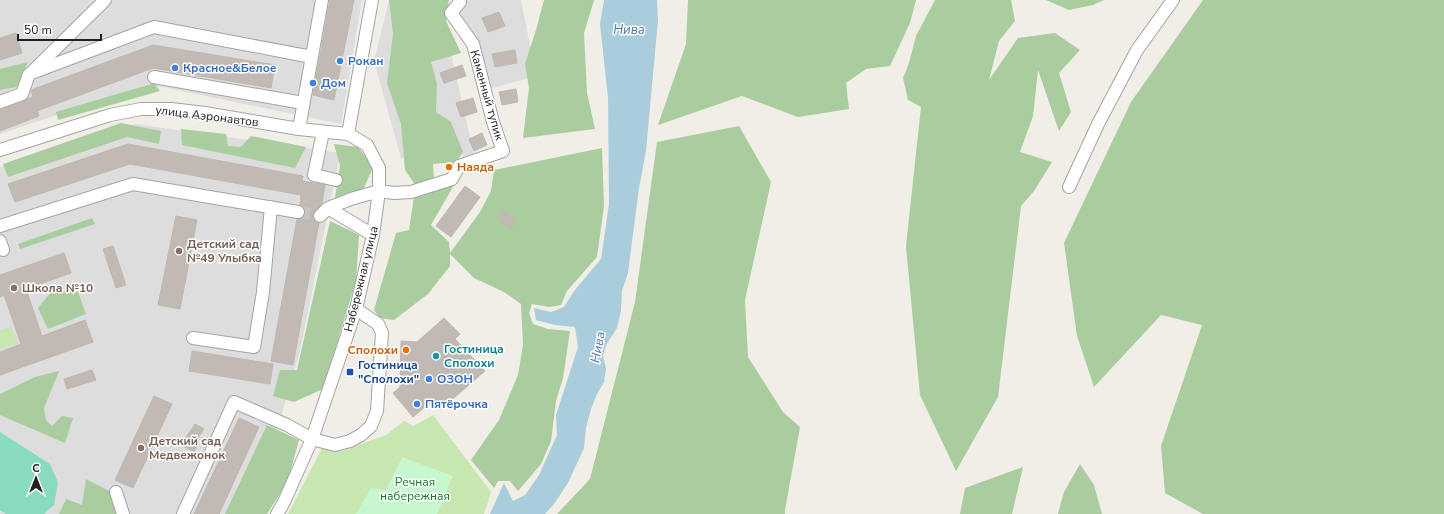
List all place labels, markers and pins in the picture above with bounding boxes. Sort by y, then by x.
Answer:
place label: Рокан [348,53,383,69]
marker: Рокан [335,56,345,66]
place label: Красное&Белое [183,60,277,76]
marker: Красное&Белое [170,63,180,73]
place label: Дом [321,75,346,91]
marker: Дом [308,78,318,88]
place label: Наяда [457,159,494,175]
marker: Наяда [444,162,454,172]
place label: Детский сад №49 Улыбка [187,236,262,266]
marker: Детский сад №49 Улыбка [174,246,184,256]
place label: Школа №10 [22,280,93,296]
marker: Школа №10 [9,283,19,293]
place label: Гостиница Сполохи [444,341,504,371]
place label: Сполохи [348,342,398,358]
marker: Сполохи [401,345,411,355]
marker: Гостиница Сполохи [431,351,441,361]
place label: Гостиница "Сполохи" [358,357,419,387]
marker: Гостиница "Сполохи" [345,367,355,377]
place label: ОЗОН [437,371,473,387]
marker: ОЗОН [424,374,434,384]
place label: Пятёрочка [425,396,488,412]
marker: Пятёрочка [412,399,422,409]
place label: Детский сад Медвежонок [149,433,225,463]
marker: Детский сад Медвежонок [136,443,146,453]

